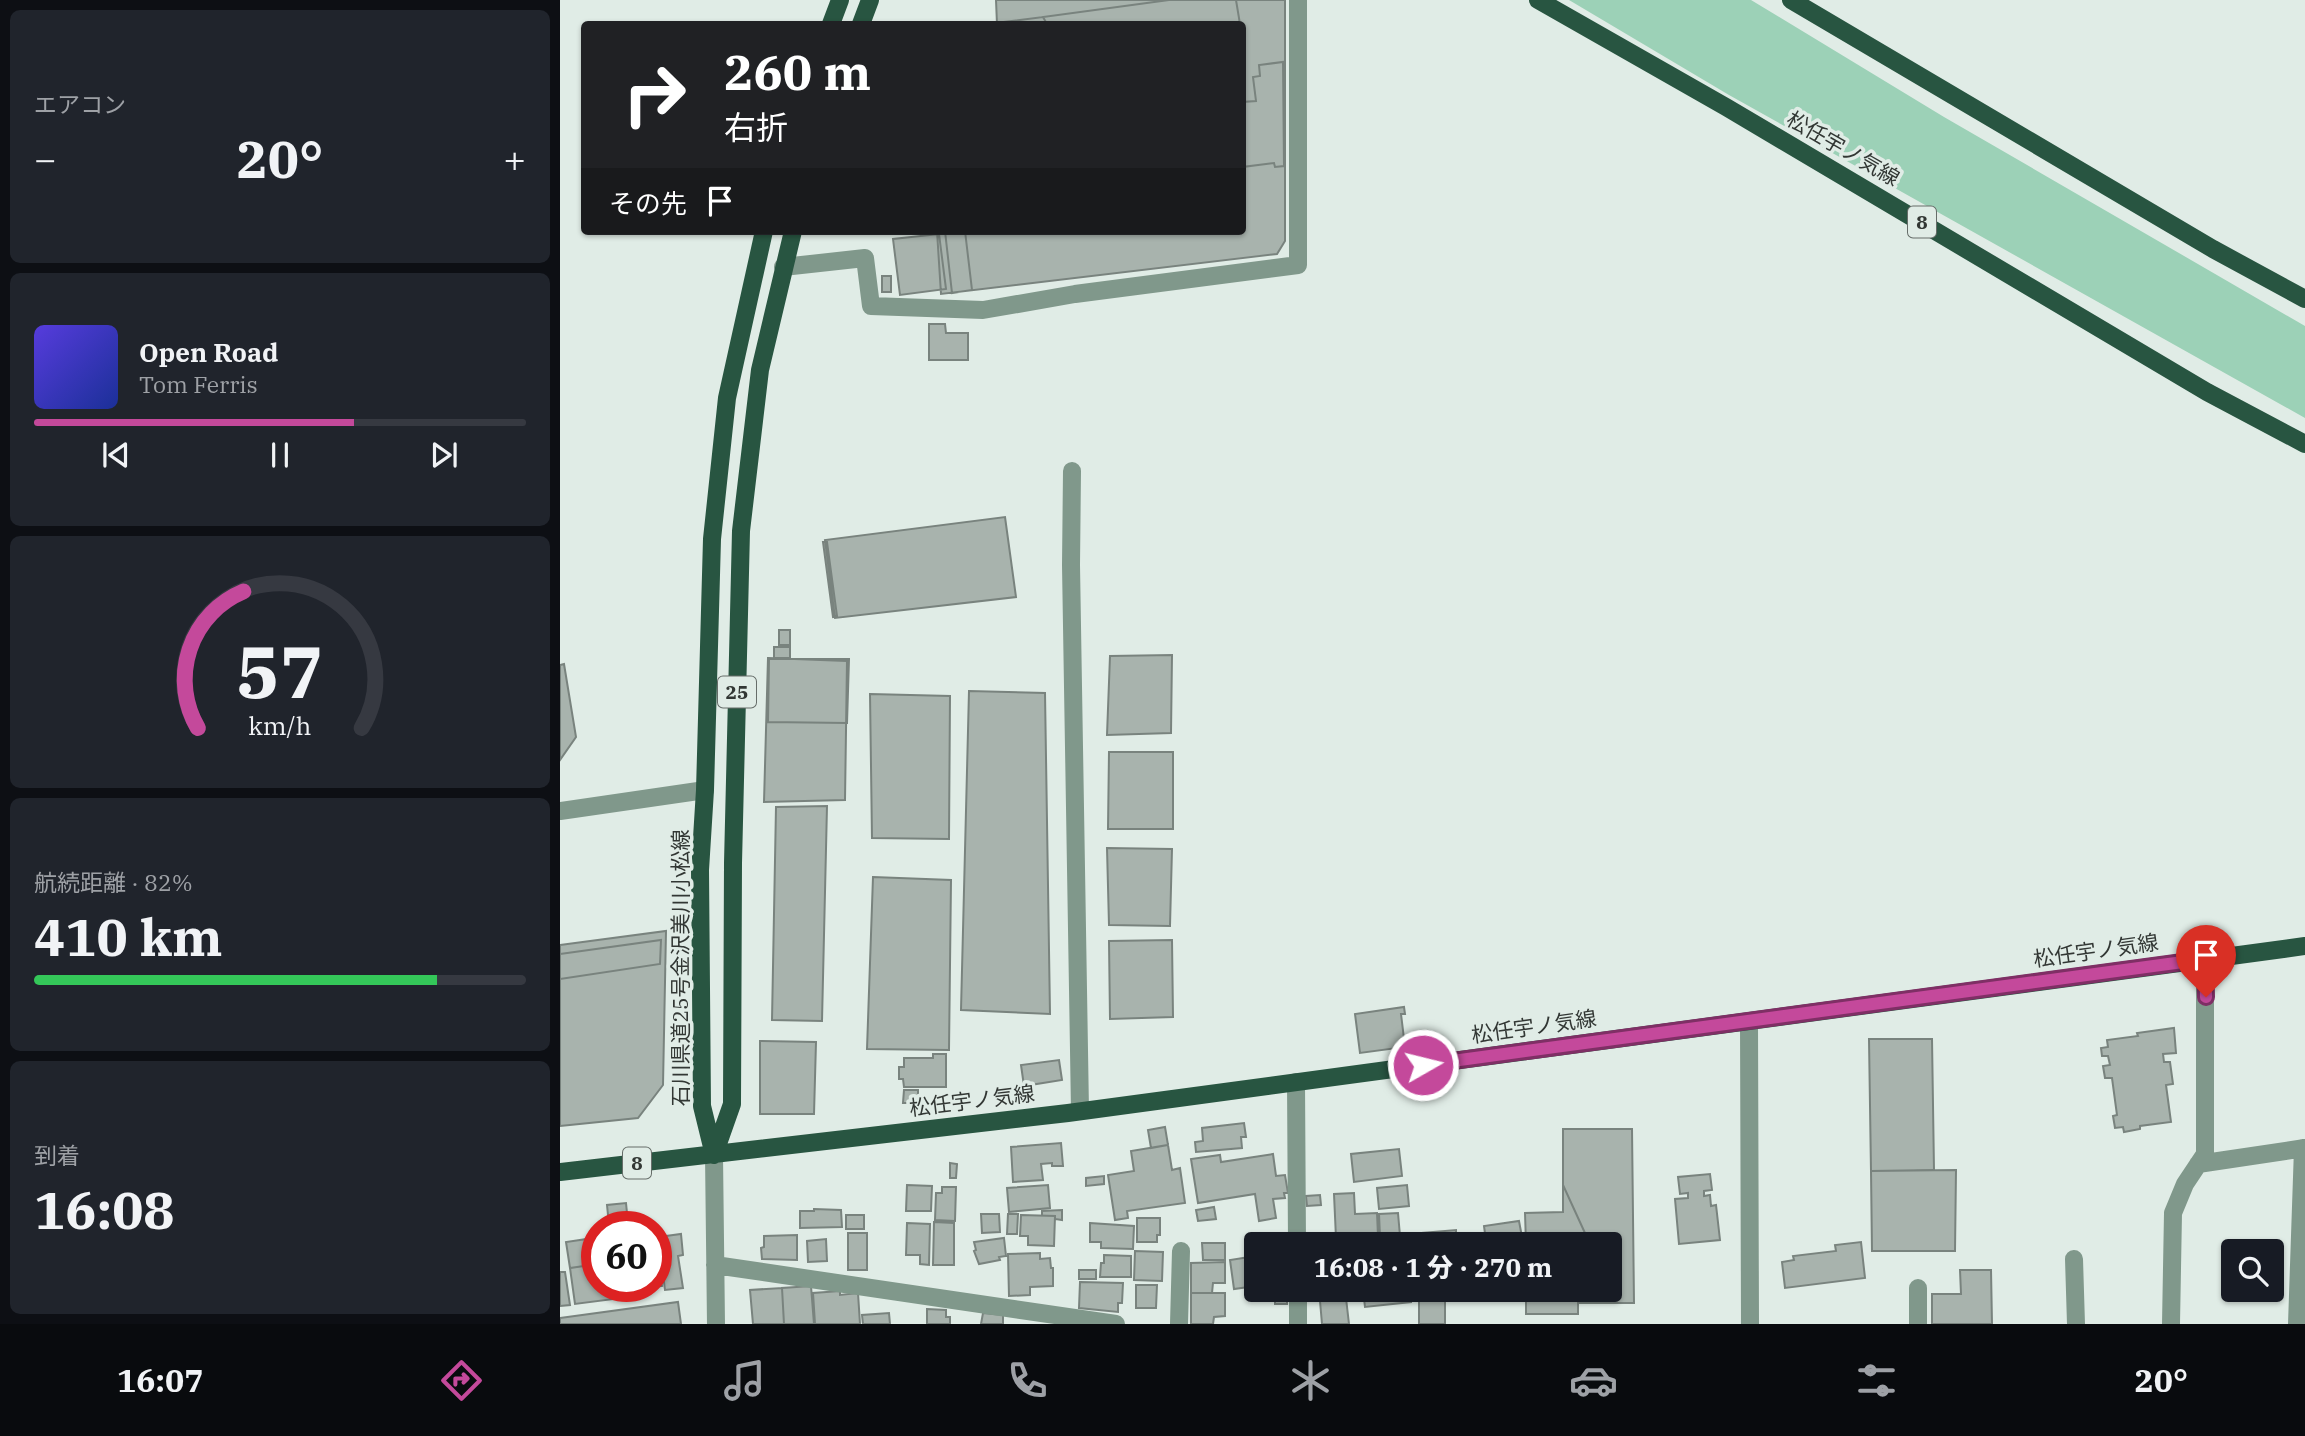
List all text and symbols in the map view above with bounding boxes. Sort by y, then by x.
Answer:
text: 260 m [724,40,871,103]
icon: right [609,49,700,140]
text: エアコン [34,89,126,119]
street label: 松任宇ノ気線 [1782,105,1905,192]
text: 右折 [724,106,788,148]
text: 20° [237,125,323,192]
text: − [34,134,57,183]
text: + [503,134,526,183]
icon: arrive [701,182,739,220]
text: その先 [609,186,687,220]
road number: 8 [1908,206,1936,238]
text: Open Road [139,335,278,369]
text: Tom Ferris [139,369,258,399]
icon: previous [97,436,135,474]
icon: pause [261,436,299,474]
icon: next [425,436,463,474]
text: 57 [236,623,324,718]
road number: 25 [718,677,756,708]
text: km/h [248,709,312,742]
street label: 石川県道25号金沢美川小松線 [666,829,694,1107]
text: 航続距離 · 82% [34,867,193,897]
text: 410 km [34,903,223,970]
pin [2176,925,2236,997]
street label: 松任宇ノ気線 [2032,927,2160,973]
icon: arrive [2187,936,2225,974]
street label: 松任宇ノ気線 [1470,1003,1598,1049]
position arrow [1386,1028,1460,1102]
street label: 松任宇ノ気線 [908,1078,1036,1122]
text: 到着 [34,1140,80,1170]
road number: 8 [623,1148,651,1178]
text: 16:08 [34,1176,175,1243]
speed limit sign: 60 [581,1211,672,1302]
map controls [2221,1239,2284,1302]
button: search [2221,1239,2284,1302]
text: 16:08 · 1 分 · 270 m [1314,1250,1552,1284]
icon: directions [437,1356,486,1405]
icon: music [720,1356,769,1405]
icon: phone [1003,1356,1052,1405]
icon: climate [1286,1356,1335,1405]
icon: car [1569,1356,1618,1405]
icon: filters [1852,1356,1901,1405]
text: 16:07 [117,1359,203,1401]
text: 20° [2135,1359,2188,1401]

